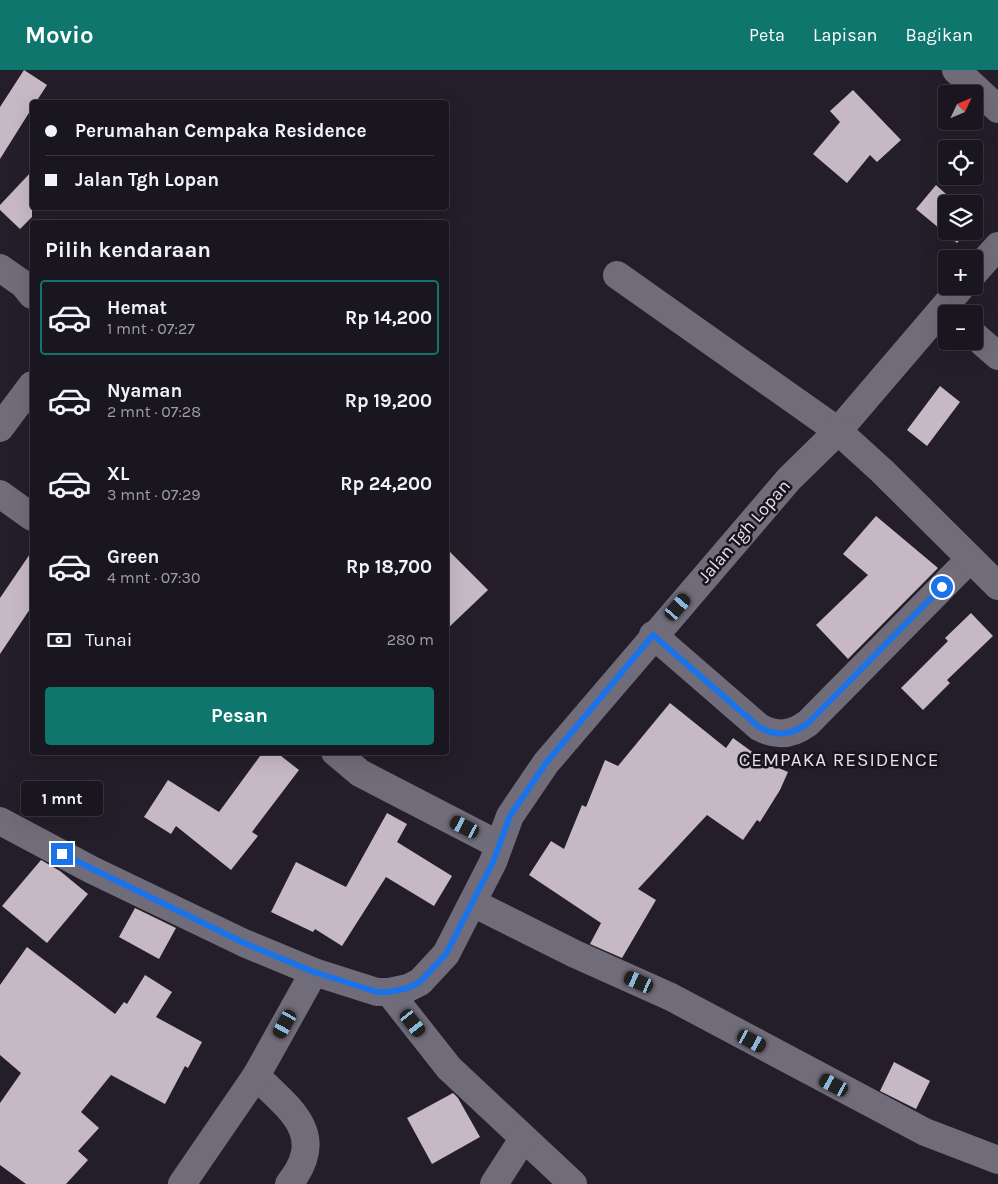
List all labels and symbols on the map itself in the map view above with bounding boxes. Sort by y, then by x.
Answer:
north arrow [938,85,982,130]
street label: Jalan Tgh Lopan [693,475,795,587]
route start [931,576,953,598]
car [662,591,693,623]
district label: CEMPAKA RESIDENCE [739,749,939,771]
callout: 1 mnt [21,782,103,816]
car [448,814,481,840]
route end [51,843,73,865]
car [622,969,655,995]
car [271,1007,298,1041]
car [397,1007,428,1039]
car [735,1027,768,1055]
car [817,1071,850,1099]

